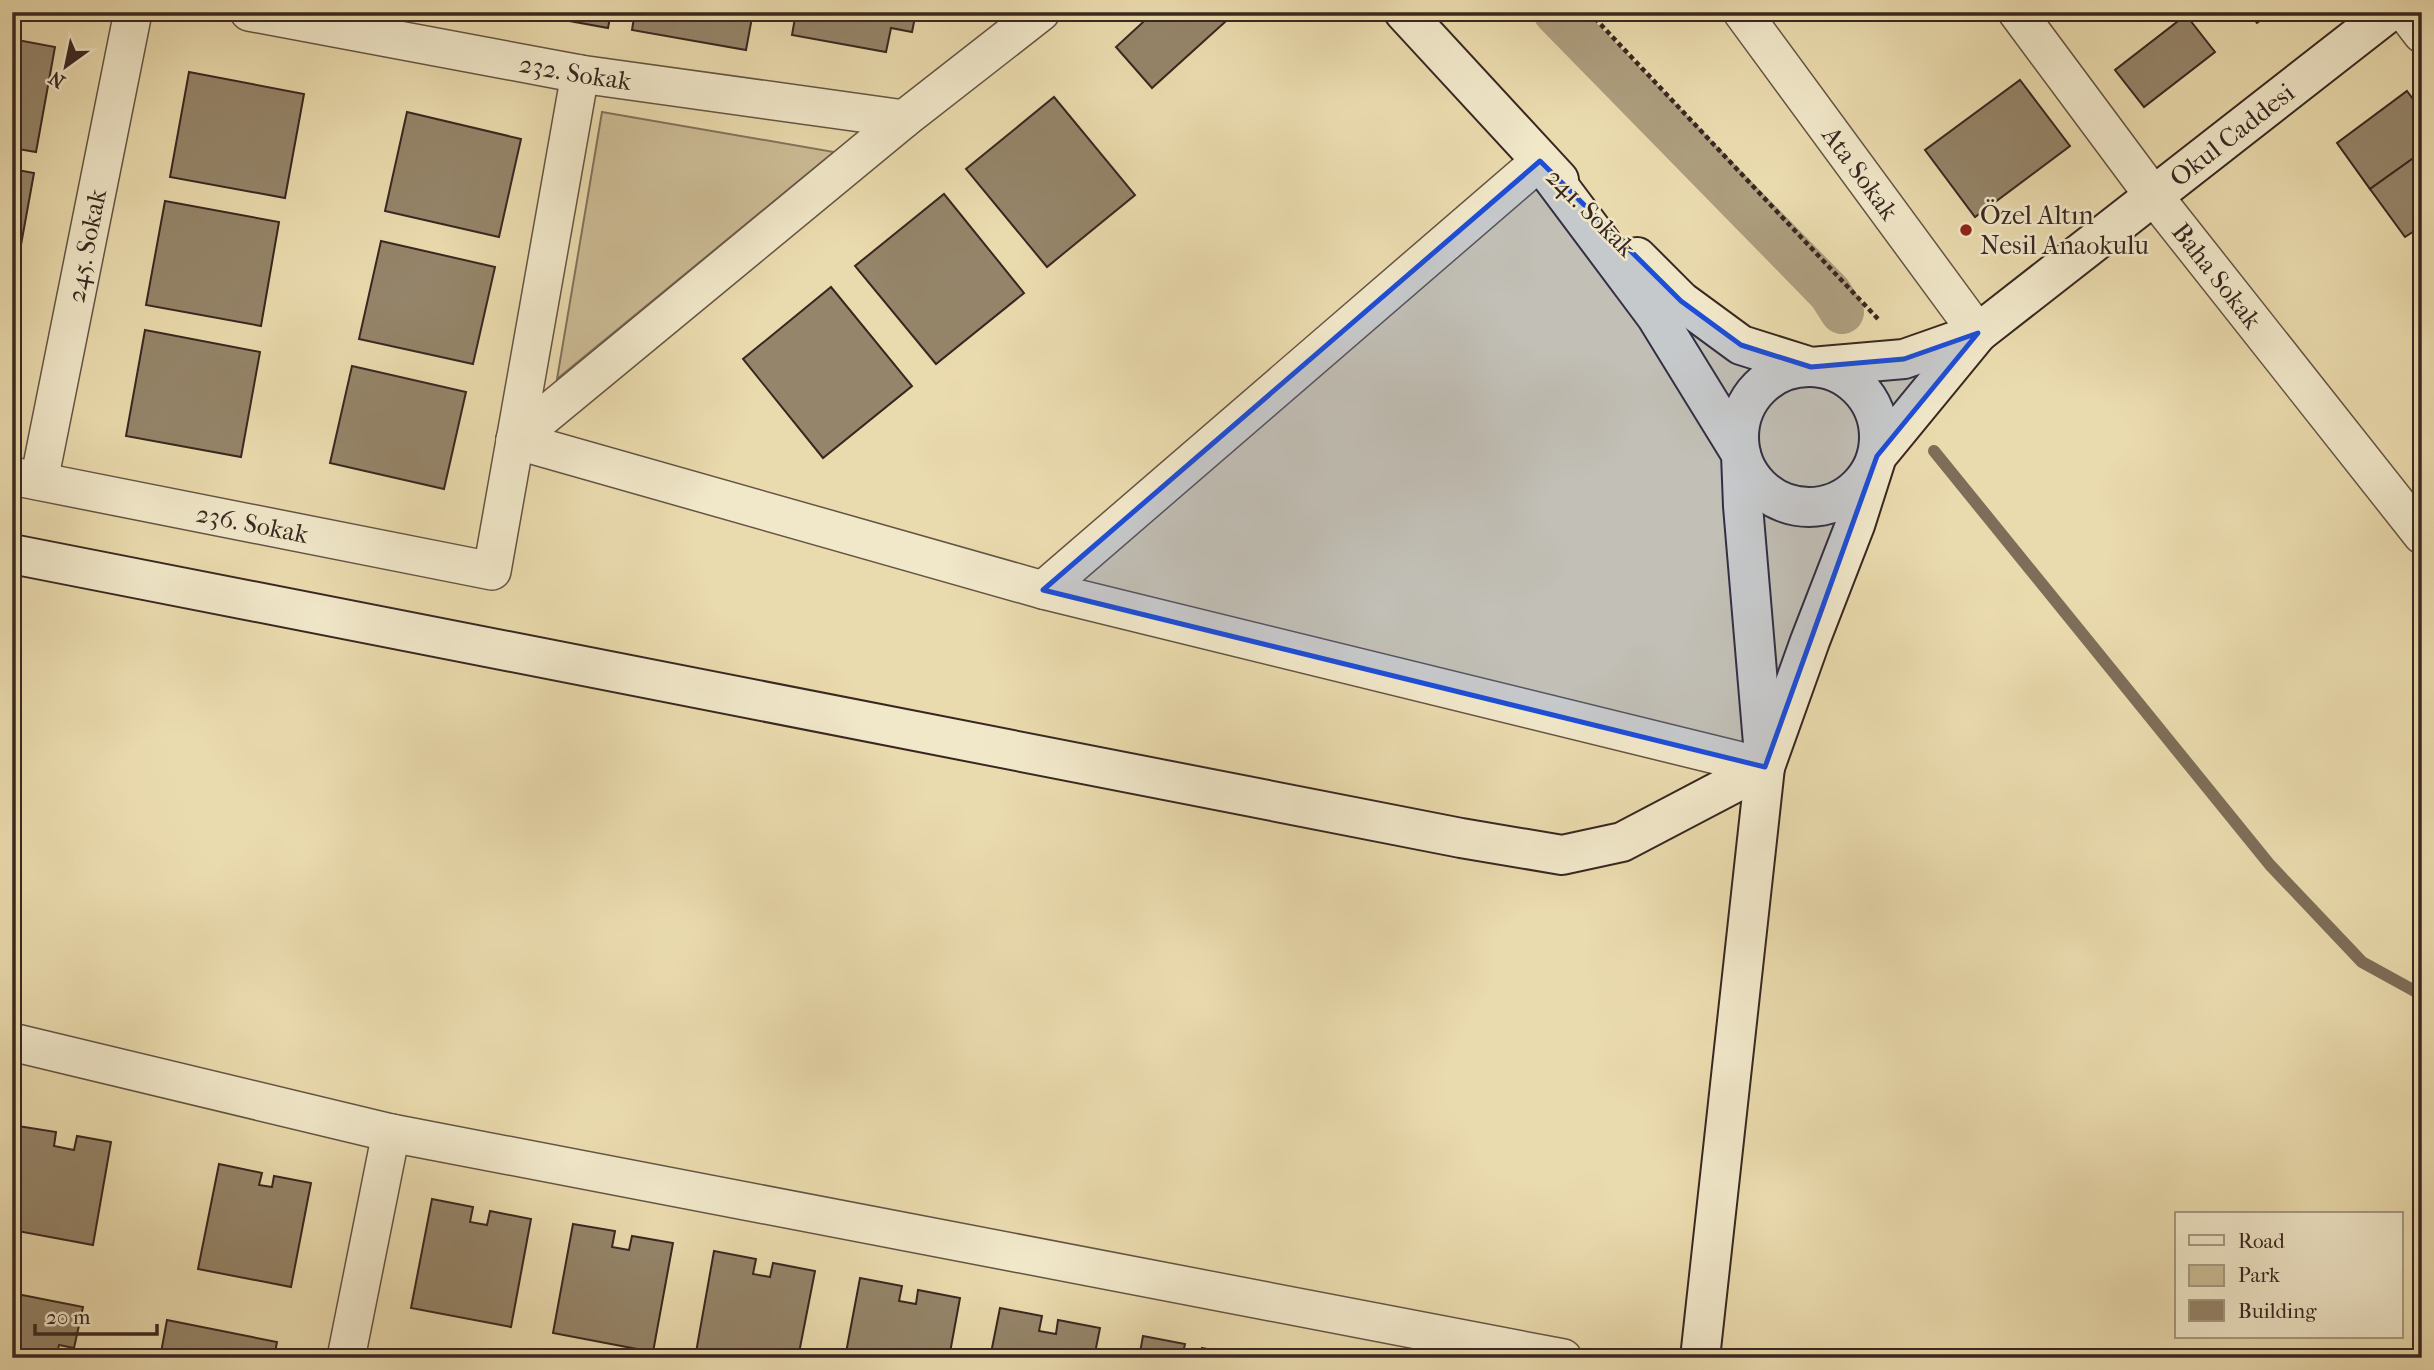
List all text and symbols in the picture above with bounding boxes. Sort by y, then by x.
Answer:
north arrow [32,32,102,102]
street label: 232. Sokak [517,48,634,97]
text: N [45,66,69,93]
street label: Okul Caddesi [2164,77,2301,193]
street label: Ata Sokak [1815,120,1905,227]
street label: 241. Sokak [1539,161,1642,264]
street label: 245. Sokak [60,186,113,305]
place label: Özel Altın Nesil Anaokulu [1980,199,2149,261]
street label: Baha Sokak [2165,217,2268,336]
marker: Özel Altın Nesil Anaokulu [1958,222,1974,238]
street label: 236. Sokak [193,498,312,550]
legend [2175,1212,2402,1338]
text: Road [2238,1229,2285,1253]
text: Park [2238,1263,2280,1287]
scale bar [35,1293,158,1337]
text: Building [2238,1299,2317,1323]
text: 20 m [46,1305,91,1329]

